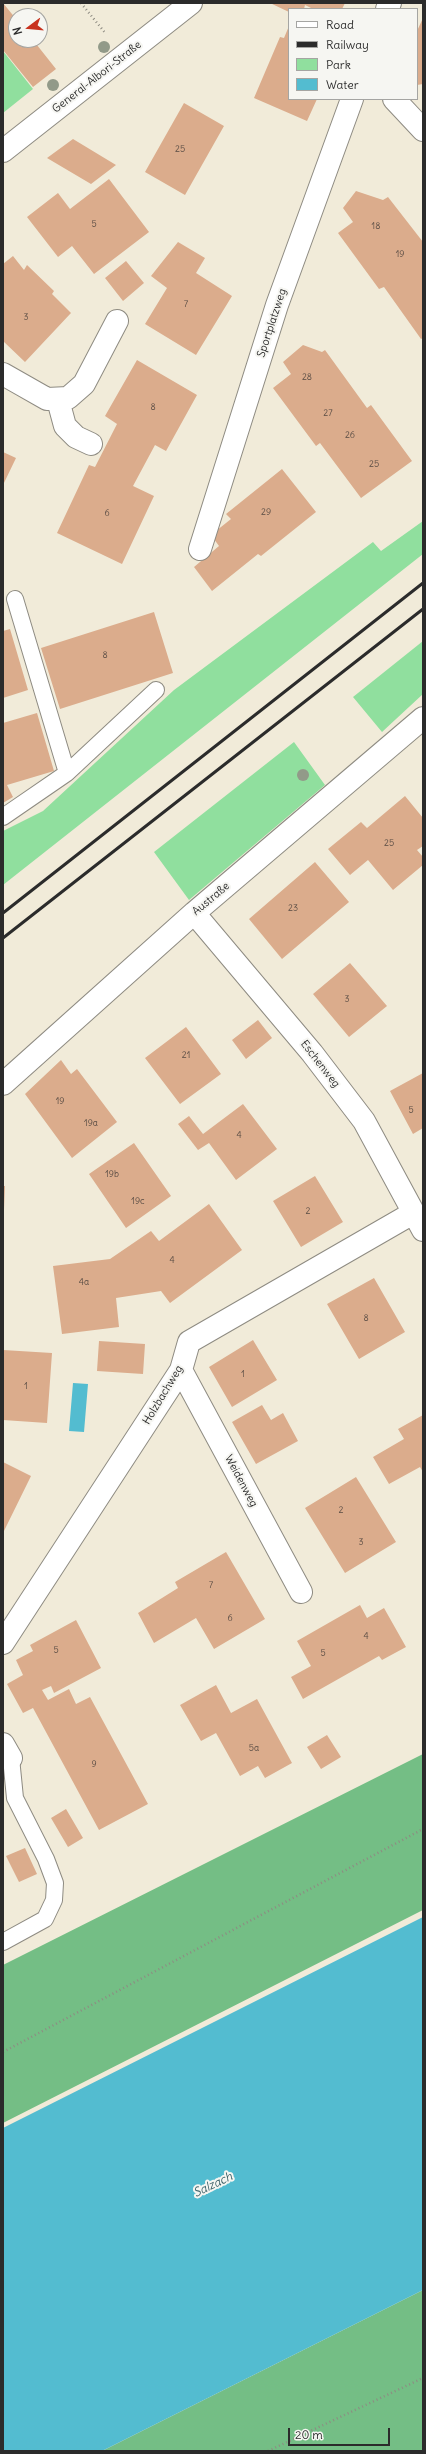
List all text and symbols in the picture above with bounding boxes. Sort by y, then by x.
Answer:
north arrow [8,8,48,48]
legend [288,8,418,100]
text: Road [326,17,354,32]
text: N [10,25,25,37]
text: Railway [326,37,369,52]
street label: General-Albori-Straße [50,38,144,116]
text: Park [326,57,351,72]
text: Water [326,77,359,92]
house number: 25 [175,144,185,154]
house number: 5 [91,219,97,229]
house number: 18 [372,221,380,231]
house number: 19 [396,249,404,259]
street label: Sportplatzweg [255,287,289,359]
house number: 7 [184,299,188,309]
house number: 3 [23,312,29,322]
house number: 28 [302,372,312,382]
house number: 8 [150,402,156,412]
house number: 27 [323,408,333,418]
house number: 26 [345,430,355,440]
house number: 25 [369,459,379,469]
house number: 29 [261,507,271,517]
house number: 6 [104,508,110,518]
house number: 8 [102,650,108,660]
house number: 25 [384,838,394,848]
street label: Austraße [190,880,232,918]
house number: 23 [288,903,298,913]
house number: 3 [344,994,350,1004]
street label: Eschenweg [297,1038,343,1090]
house number: 21 [182,1050,190,1060]
house number: 19 [56,1096,64,1106]
house number: 5 [408,1105,414,1115]
house number: 19a [84,1118,98,1128]
house number: 4 [236,1130,242,1140]
house number: 19b [105,1169,119,1179]
house number: 19c [131,1196,145,1206]
house number: 2 [306,1206,310,1216]
house number: 4 [169,1255,175,1265]
house number: 4a [79,1277,89,1287]
house number: 8 [363,1313,369,1323]
street label: Holzbachweg [140,1363,186,1427]
house number: 1 [241,1369,245,1379]
house number: 1 [24,1381,28,1391]
street label: Weidenweg [222,1453,260,1509]
house number: 2 [339,1505,343,1515]
house number: 3 [358,1537,364,1547]
house number: 7 [209,1580,213,1590]
house number: 6 [227,1613,233,1623]
house number: 4 [363,1631,369,1641]
house number: 5 [53,1645,59,1655]
house number: 5 [320,1648,326,1658]
house number: 5a [249,1743,259,1753]
house number: 9 [91,1759,97,1769]
water label: Salzach [191,2169,235,2201]
scale bar [290,2420,392,2446]
text: 20 m [295,2427,323,2442]

